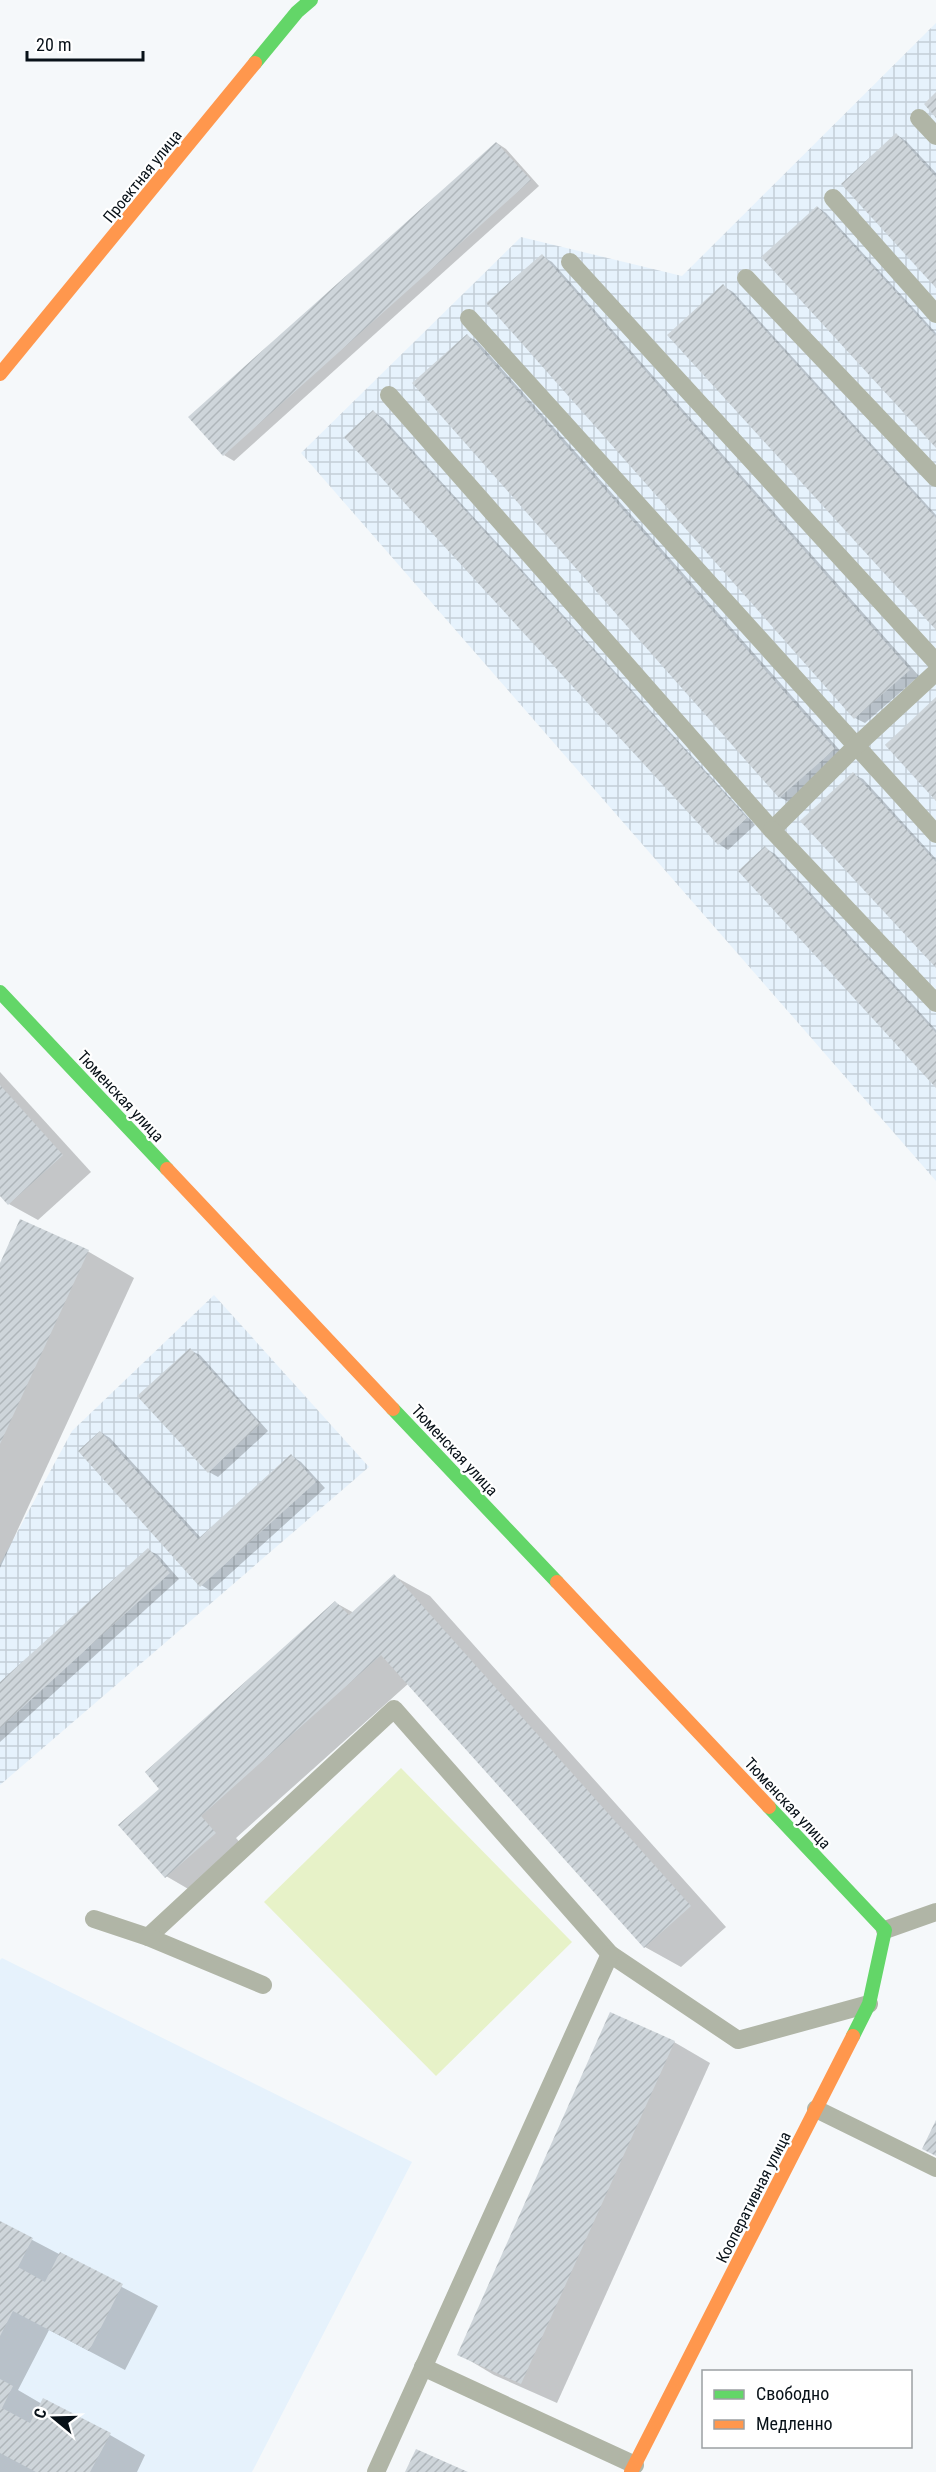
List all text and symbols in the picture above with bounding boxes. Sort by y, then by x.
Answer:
scale bar [27,24,142,62]
text: 20 m [36,34,71,55]
street label: Проектная улица [99,126,186,226]
street label: Тюменская улица [74,1047,168,1146]
street label: Тюменская улица [408,1401,502,1500]
street label: Тюменская улица [741,1754,835,1853]
street label: Кооперативная улица [712,2128,795,2266]
legend [702,2370,912,2448]
text: Свободно [756,2383,829,2404]
north arrow [24,2388,84,2448]
text: С [30,2406,51,2421]
text: Медленно [756,2413,833,2434]

